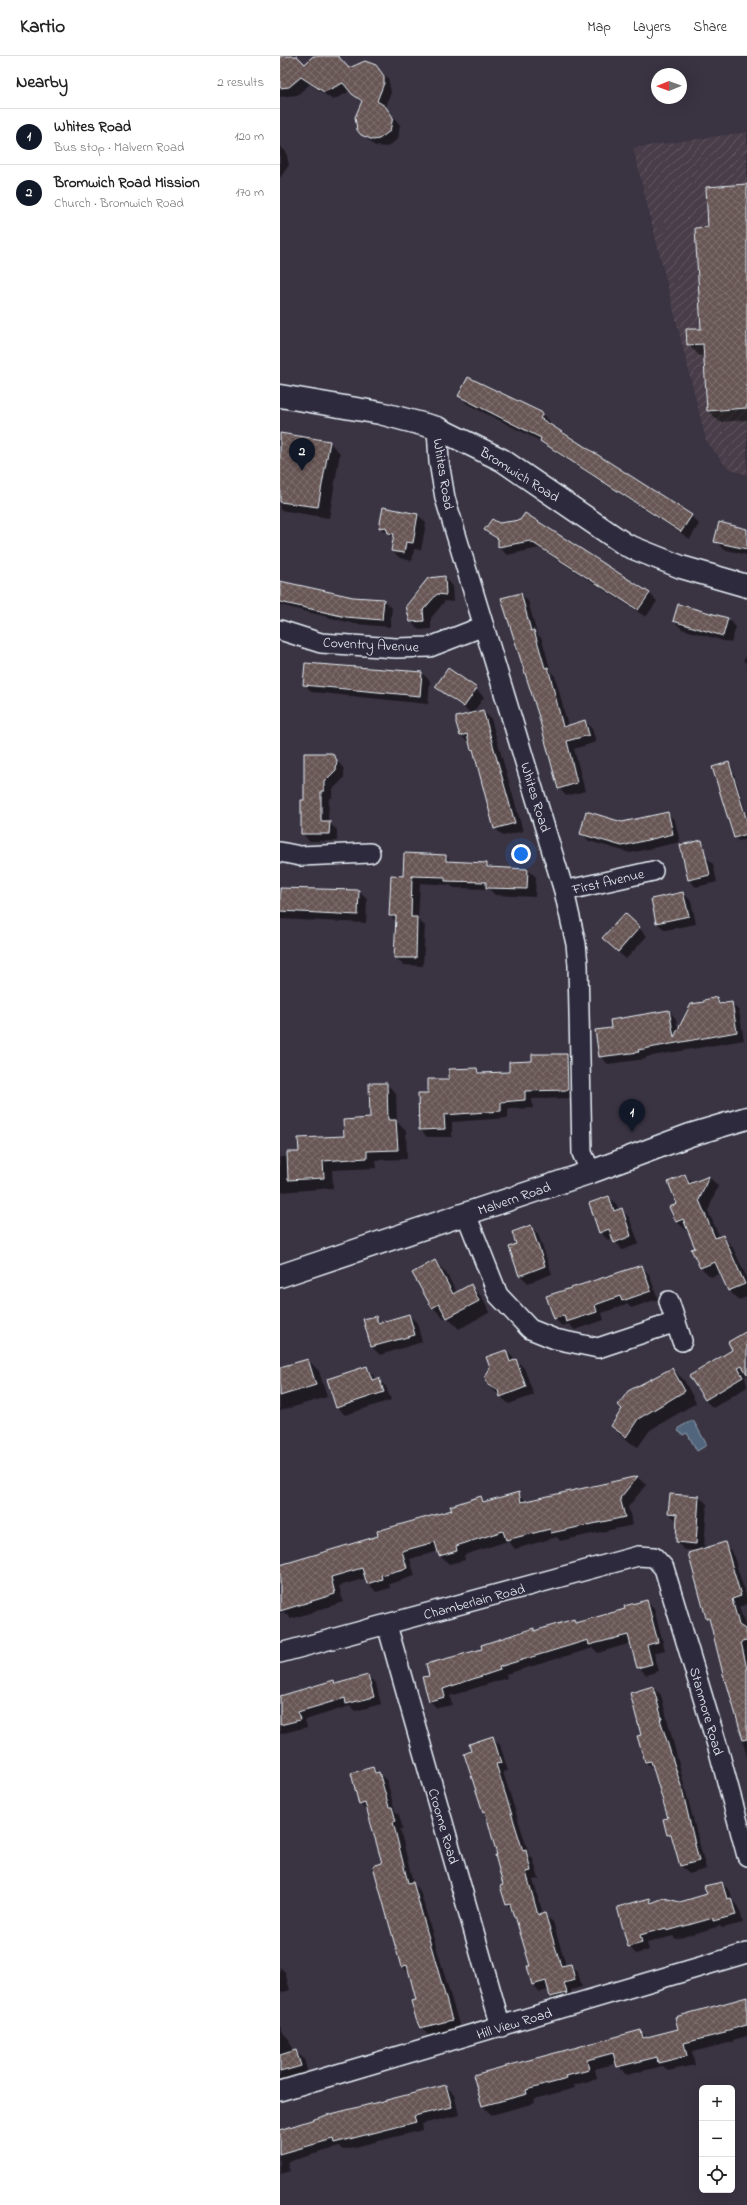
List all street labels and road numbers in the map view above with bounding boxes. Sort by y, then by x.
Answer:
street label: Whites Road [427,437,459,512]
street label: Bromwich Road [474,442,563,508]
street label: Coventry Avenue [322,632,420,660]
street label: Whites Road [514,760,555,835]
street label: First Avenue [569,864,647,901]
street label: Malvern Road [475,1177,554,1222]
street label: Chamberlain Road [421,1579,527,1626]
street label: Stanmore Road [683,1665,728,1758]
street label: Croome Road [422,1786,463,1867]
street label: Hill View Road [474,2003,555,2046]

